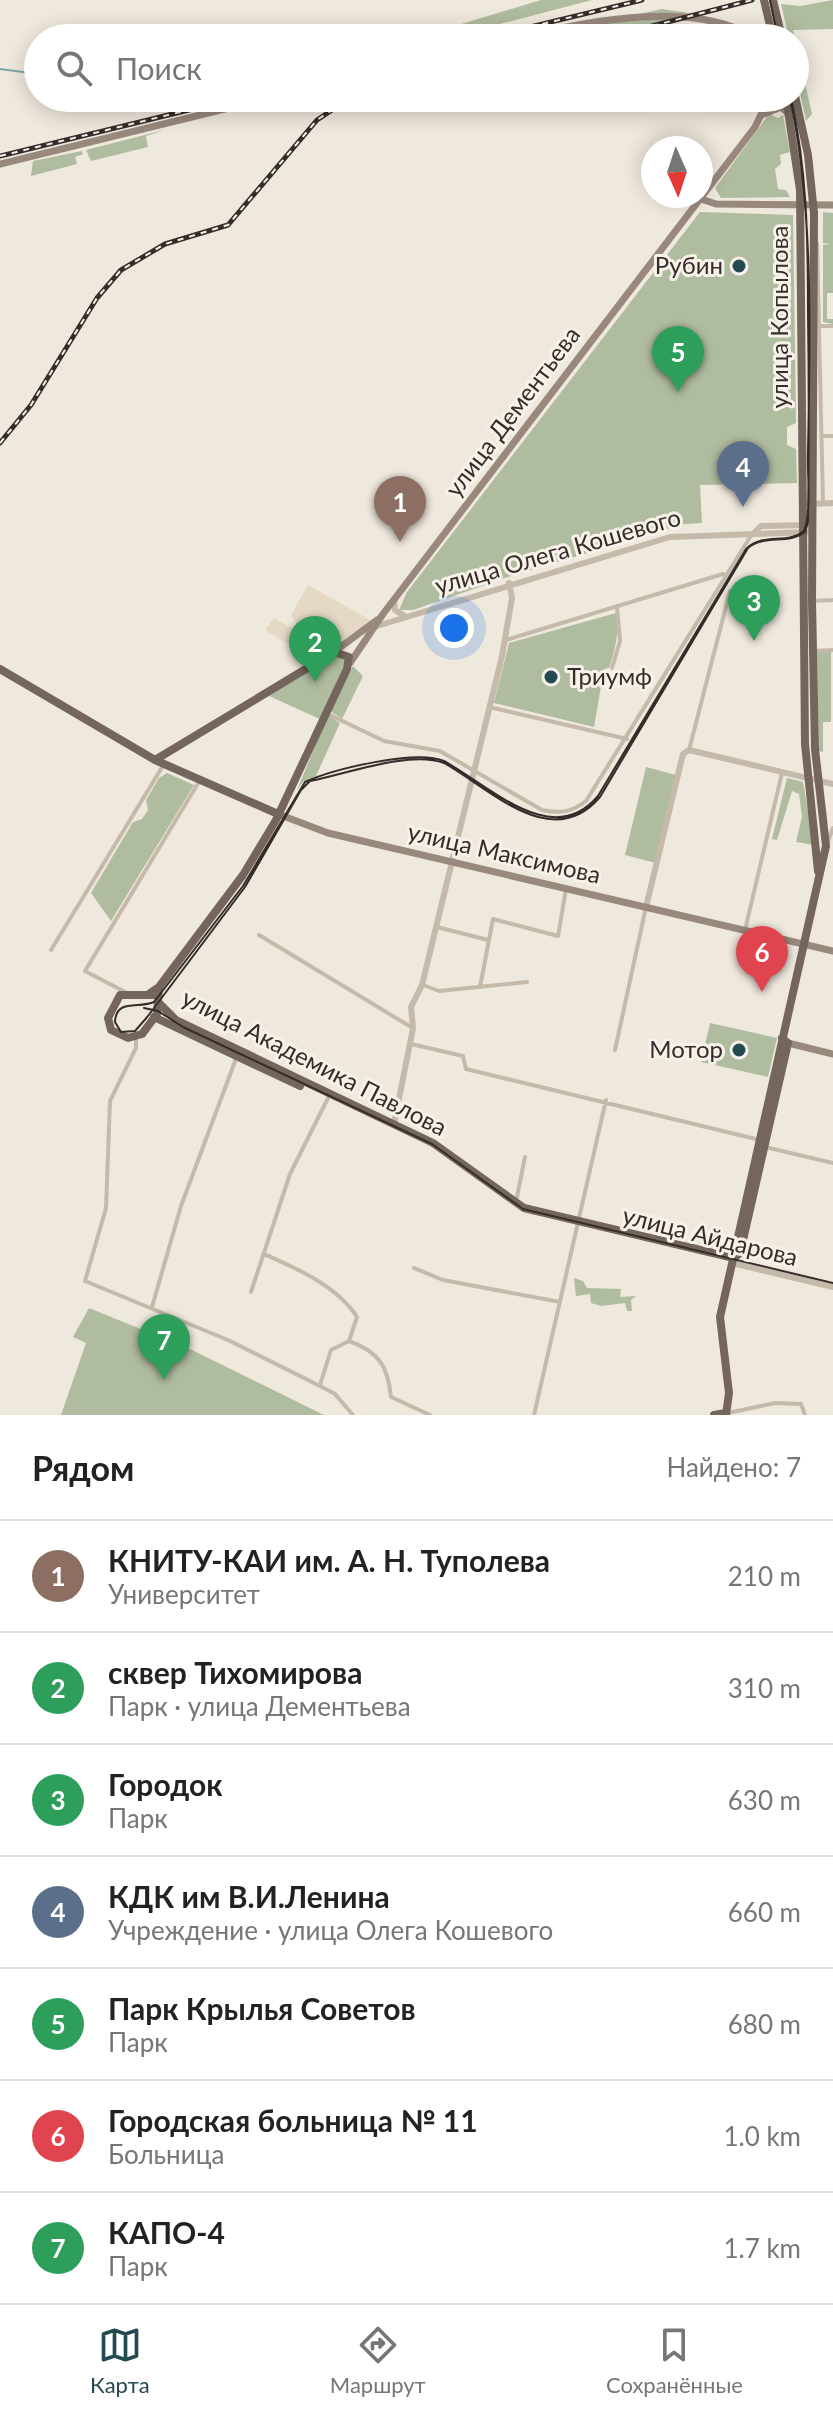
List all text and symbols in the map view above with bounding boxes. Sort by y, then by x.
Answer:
search box [24,24,809,112]
icon: search [52,46,96,90]
text: Поиск [116,50,202,86]
north arrow [641,136,713,208]
street label: улица Копылова [764,226,793,408]
place label: Рубин [655,250,723,279]
marker: Рубин [730,257,748,275]
street label: улица Дементьева [438,320,585,502]
pin: 5 [652,326,704,392]
pin: 4 [717,441,769,507]
pin: 1 [374,476,426,542]
street label: улица Олега Кошевого [431,502,684,600]
pin: 3 [728,575,780,641]
your location [434,608,474,648]
pin: 2 [289,616,341,682]
place label: Триумф [567,661,652,690]
marker: Триумф [542,668,560,686]
street label: улица Максимова [405,816,604,889]
pin: 6 [736,926,788,992]
street label: улица Академика Павлова [177,982,452,1141]
place label: Мотор [649,1034,723,1063]
marker: Мотор [730,1041,748,1059]
street label: улица Айдарова [620,1200,801,1271]
pin: 7 [138,1314,190,1380]
text: Рядом [32,1447,134,1488]
text: Найдено: 7 [666,1451,801,1483]
text: КНИТУ-КАИ им. А. Н. Туполева [108,1542,550,1578]
text: 1 [50,1560,66,1592]
text: 210 m [728,1560,801,1592]
text: Университет [108,1578,260,1610]
text: сквер Тихомирова [108,1654,362,1690]
text: 2 [50,1672,66,1704]
text: 310 m [728,1672,801,1704]
text: Парк · улица Дементьева [108,1690,411,1722]
text: Городок [108,1766,222,1802]
text: 3 [50,1784,66,1816]
text: 630 m [728,1784,801,1816]
text: Парк [108,1802,168,1834]
text: КДК им В.И.Ленина [108,1878,390,1914]
text: 4 [50,1896,66,1928]
text: 660 m [728,1896,801,1928]
text: Учреждение · улица Олега Кошевого [108,1914,553,1946]
text: Парк Крылья Советов [108,1990,416,2026]
text: 5 [50,2008,66,2040]
text: 680 m [728,2008,801,2040]
text: Парк [108,2026,168,2058]
text: Городская больница № 11 [108,2102,478,2138]
text: 6 [50,2120,66,2152]
text: 1.0 km [723,2120,801,2152]
text: Больница [108,2138,224,2170]
text: КАПО-4 [108,2214,225,2250]
text: 7 [50,2232,66,2264]
text: 1.7 km [723,2232,801,2264]
text: Парк [108,2250,168,2282]
tab: Карта [90,2323,150,2398]
tab: Маршрут [330,2323,426,2398]
tab: Сохранённые [606,2323,743,2398]

